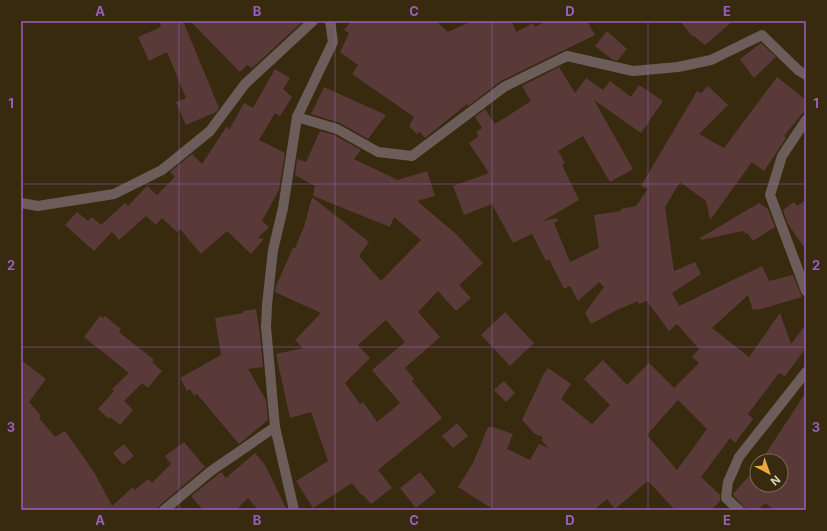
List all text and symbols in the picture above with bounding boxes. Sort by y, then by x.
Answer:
text: A [95,3,105,19]
text: B [253,3,262,19]
text: C [409,3,419,19]
text: D [565,3,575,19]
text: E [723,3,731,19]
text: 1 [8,95,14,111]
text: 1 [813,95,819,111]
text: 2 [7,257,15,273]
text: 2 [812,257,820,273]
text: 3 [7,419,15,435]
text: 3 [812,419,820,435]
north arrow [749,453,789,493]
text: N [768,473,783,489]
text: A [95,512,105,528]
text: B [253,512,262,528]
text: C [409,512,419,528]
text: D [565,512,575,528]
text: E [723,512,731,528]

